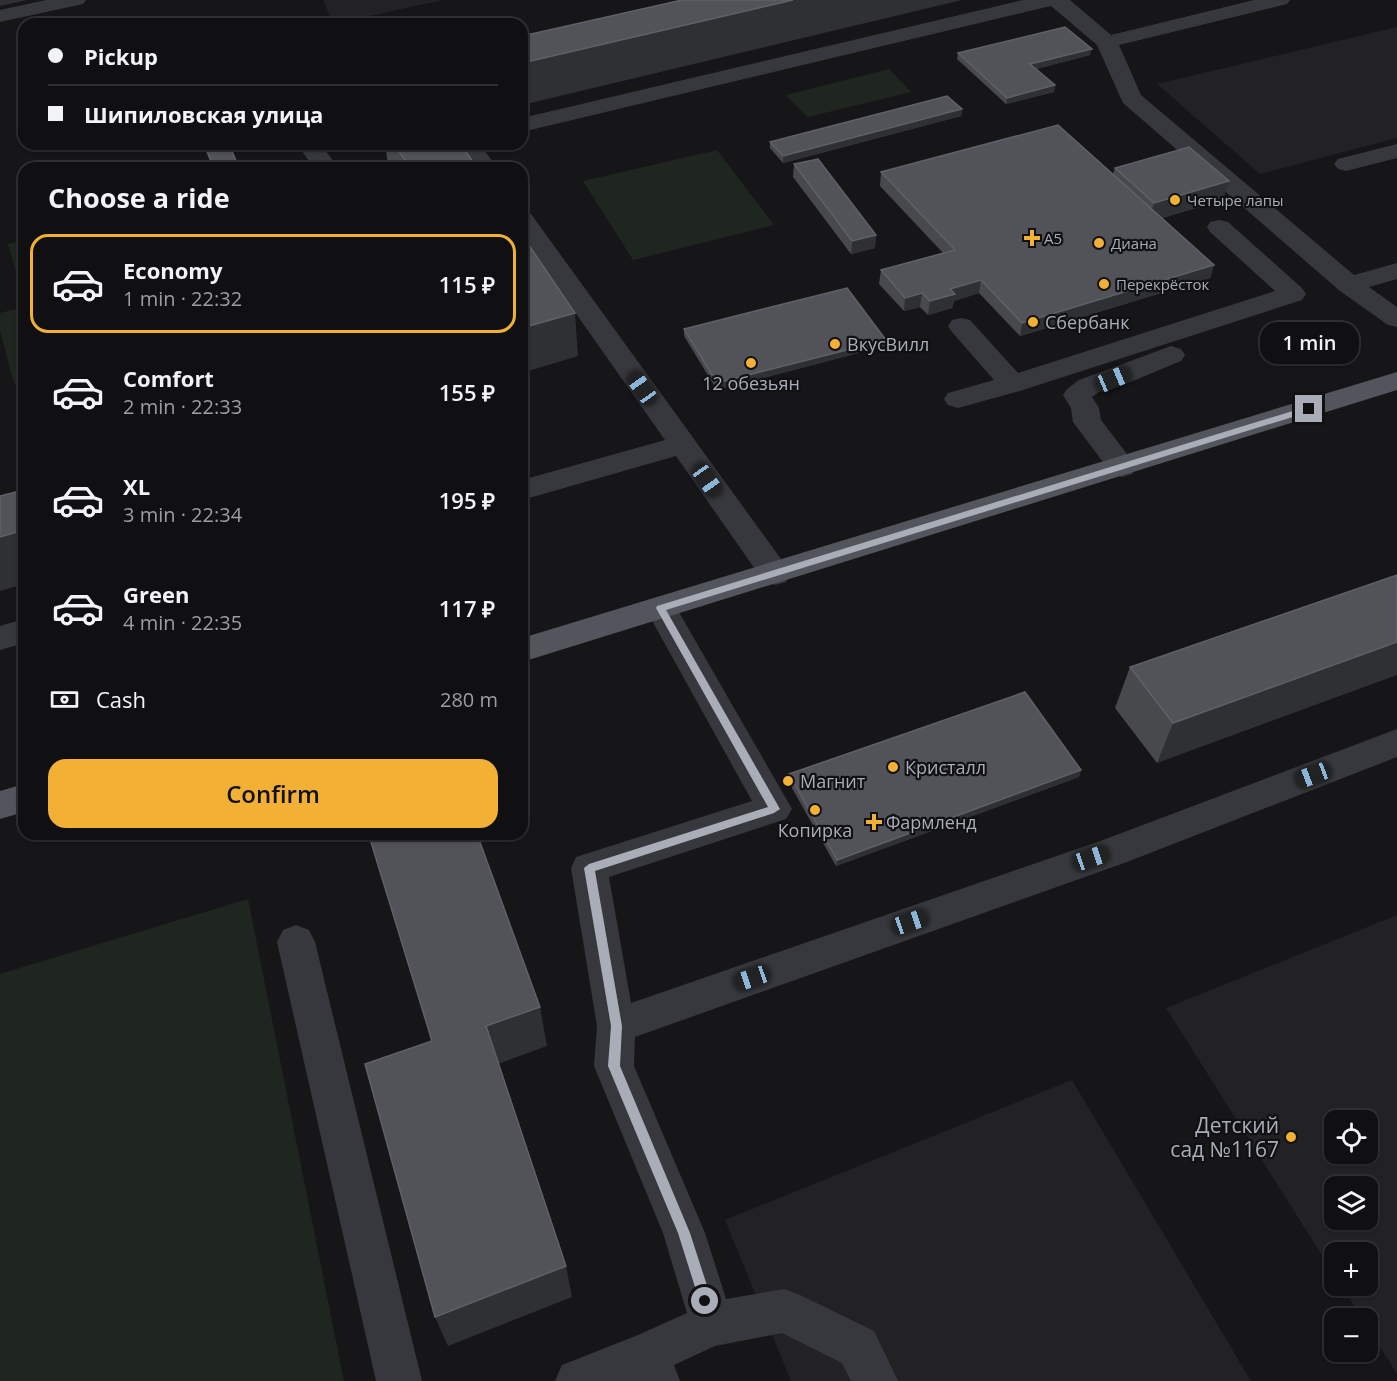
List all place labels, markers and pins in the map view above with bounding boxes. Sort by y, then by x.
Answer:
place label: Четыре лапы [1187,190,1284,210]
marker: Четыре лапы [1168,193,1182,207]
place label: А5 [1044,228,1062,248]
marker: А5 [1025,231,1039,245]
place label: Диана [1111,233,1157,253]
marker: Диана [1092,236,1106,250]
place label: Перекрёсток [1116,274,1210,294]
marker: Перекрёсток [1097,277,1111,291]
place label: Сбербанк [1045,310,1130,334]
marker: Сбербанк [1026,315,1040,329]
place label: ВкусВилл [847,332,929,356]
marker: ВкусВилл [828,337,842,351]
marker: 12 обезьян [744,356,758,370]
place label: 12 обезьян [702,371,800,395]
place label: Кристалл [905,755,986,779]
marker: Кристалл [886,760,900,774]
place label: Магнит [800,769,866,793]
marker: Магнит [781,774,795,788]
marker: Копирка [808,803,822,817]
place label: Фармленд [886,810,977,834]
marker: Фармленд [867,815,881,829]
place label: Копирка [778,818,852,842]
place label: Детский сад №1167 [1170,1111,1279,1163]
marker: Детский сад №1167 [1284,1130,1298,1144]

